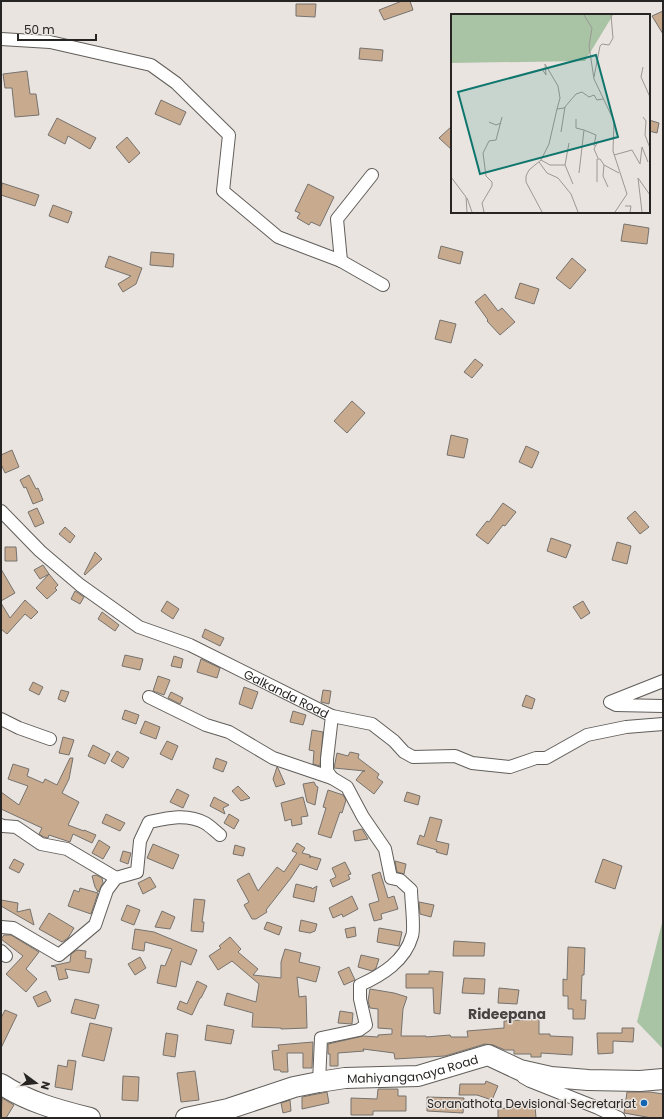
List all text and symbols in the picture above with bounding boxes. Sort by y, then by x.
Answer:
inset map [451,14,650,213]
scale bar [18,16,96,42]
text: 50 m [24,21,55,38]
street label: Galkanda Road [241,665,332,722]
district label: Rideepana [468,1004,546,1024]
street label: Mahiyanganaya Road [347,1050,480,1086]
north arrow [16,1063,56,1103]
text: N [37,1080,54,1092]
place label: Soranathota Devisional Secretariat [427,1095,636,1112]
marker: Soranathota Devisional Secretariat [639,1098,649,1108]

